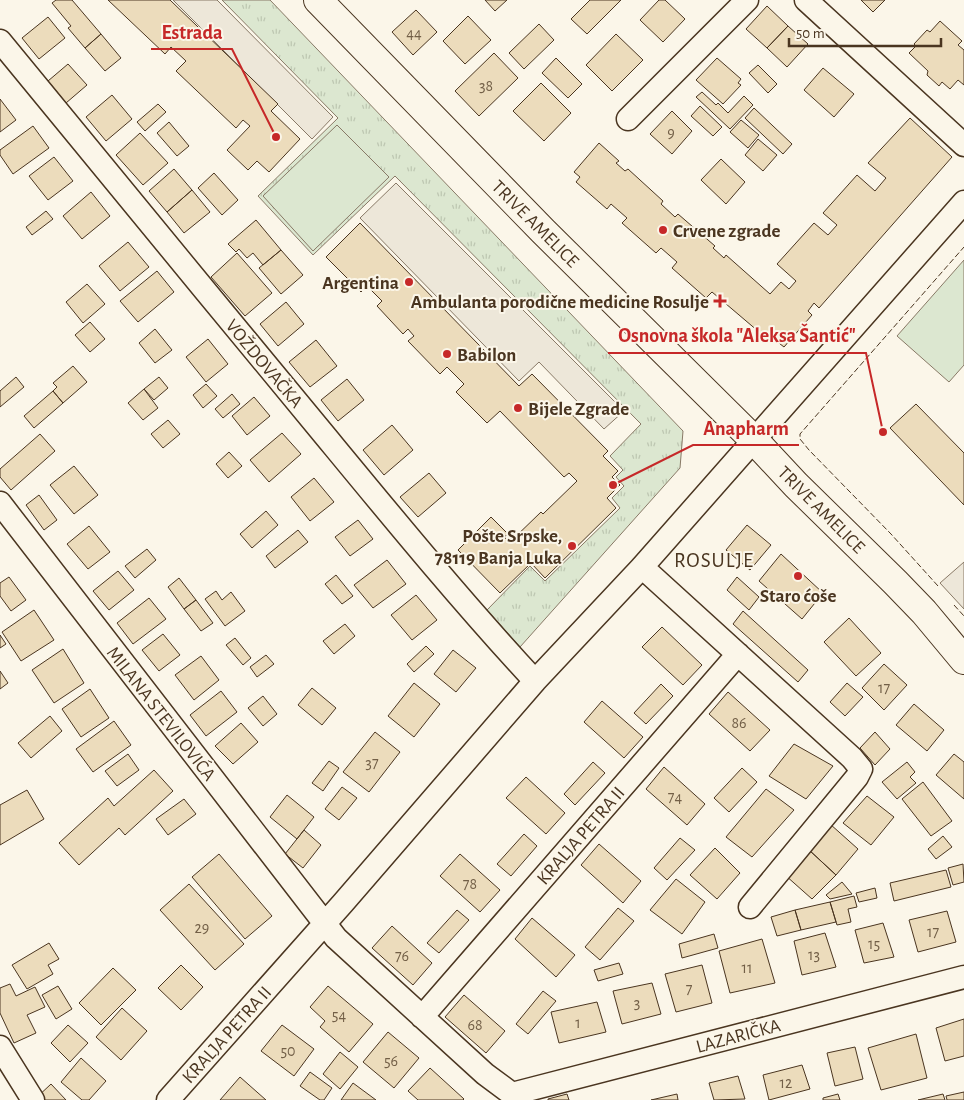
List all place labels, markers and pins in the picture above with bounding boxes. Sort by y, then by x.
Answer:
callout: Estrada [151,14,232,49]
place label: Crvene zgrade [673,222,780,241]
marker: Crvene zgrade [657,224,669,236]
place label: Argentina [322,274,399,293]
marker: Argentina [403,276,415,288]
place label: Ambulanta porodične medicine Rosulje [411,293,709,312]
marker: Ambulanta porodične medicine Rosulje [713,294,727,308]
callout: Osnovna škola "Aleksa Šantić" [608,318,866,353]
place label: Babilon [457,346,516,365]
marker: Babilon [441,348,453,360]
place label: Bijele Zgrade [528,400,629,419]
marker: Bijele Zgrade [512,402,524,414]
callout: Anapharm [693,410,799,445]
place label: Pošte Srpske, 78119 Banja Luka [435,527,562,568]
marker: Pošte Srpske, 78119 Banja Luka [566,540,578,552]
marker: Staro ćoše [792,570,804,582]
place label: Staro ćoše [760,587,836,606]

